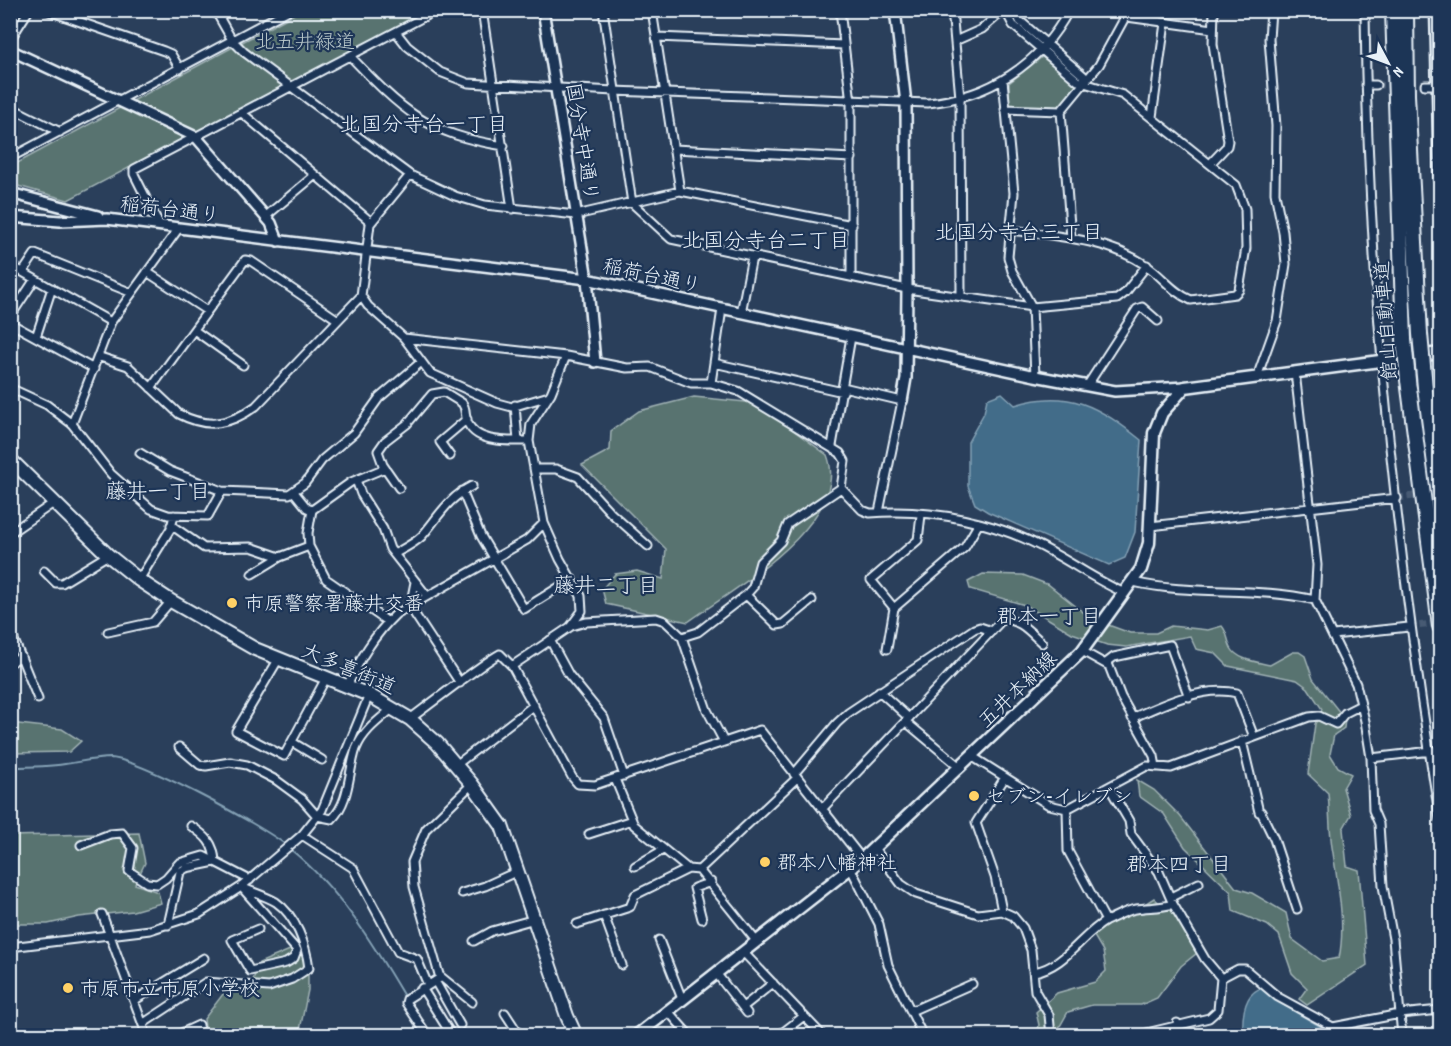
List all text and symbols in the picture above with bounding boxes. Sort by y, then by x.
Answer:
park label: 北五井緑道 [255,30,355,58]
north arrow [1358,33,1418,93]
text: N [1386,61,1409,82]
street label: 国分寺中通り [557,81,603,204]
district label: 北国分寺台一丁目 [340,112,508,142]
street label: 稲荷台通り [118,192,221,232]
district label: 北国分寺台三丁目 [935,220,1103,250]
district label: 北国分寺台二丁目 [682,228,850,258]
street label: 稲荷台通り [600,254,703,302]
street label: 館山自動車道 [1370,260,1406,382]
district label: 藤井一丁目 [106,479,211,509]
district label: 藤井二丁目 [554,573,659,603]
place label: 市原警察署藤井交番 [244,592,424,620]
marker: 市原警察署藤井交番 [225,596,239,610]
district label: 郡本一丁目 [997,604,1102,634]
street label: 大多喜街道 [296,638,399,703]
street label: 五井本納線 [973,646,1065,736]
place label: セブン-イレブン [986,785,1133,813]
marker: セブン-イレブン [967,789,981,803]
place label: 郡本八幡神社 [777,851,897,879]
district label: 郡本四丁目 [1127,852,1232,882]
marker: 郡本八幡神社 [758,855,772,869]
place label: 市原市立市原小学校 [80,977,260,1005]
marker: 市原市立市原小学校 [61,981,75,995]

